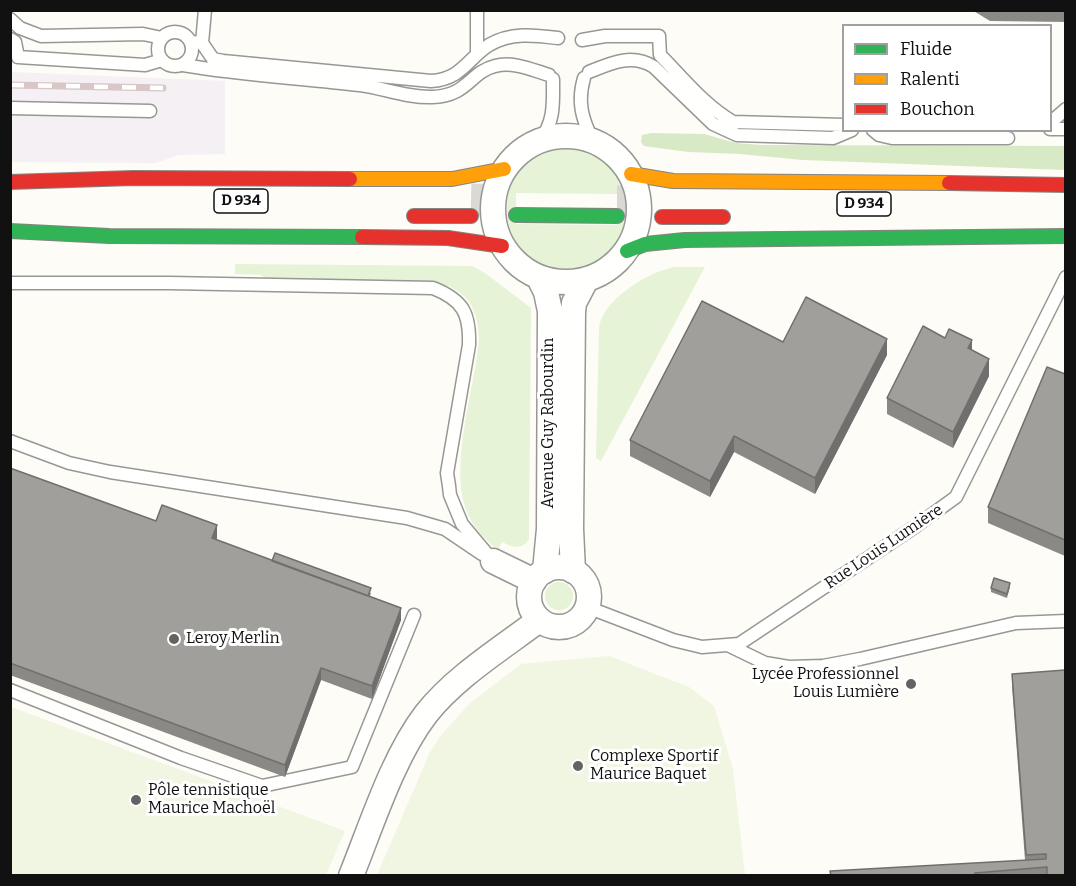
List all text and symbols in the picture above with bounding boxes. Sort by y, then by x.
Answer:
legend [842,24,1052,132]
text: Fluide [900,38,952,60]
text: Ralenti [900,68,960,90]
text: Bouchon [900,98,975,120]
road number: D 934 [214,189,268,213]
road number: D 934 [837,192,891,216]
street label: Avenue Guy Rabourdin [539,338,559,508]
street label: Rue Louis Lumière [821,500,947,594]
place label: Leroy Merlin [186,629,280,649]
marker: Leroy Merlin [167,632,181,646]
place label: Lycée Professionnel Louis Lumière [752,665,899,703]
marker: Lycée Professionnel Louis Lumière [904,677,918,691]
place label: Complexe Sportif Maurice Baquet [590,747,718,785]
marker: Complexe Sportif Maurice Baquet [571,759,585,773]
place label: Pôle tennistique Maurice Machoël [148,781,275,819]
marker: Pôle tennistique Maurice Machoël [129,793,143,807]

